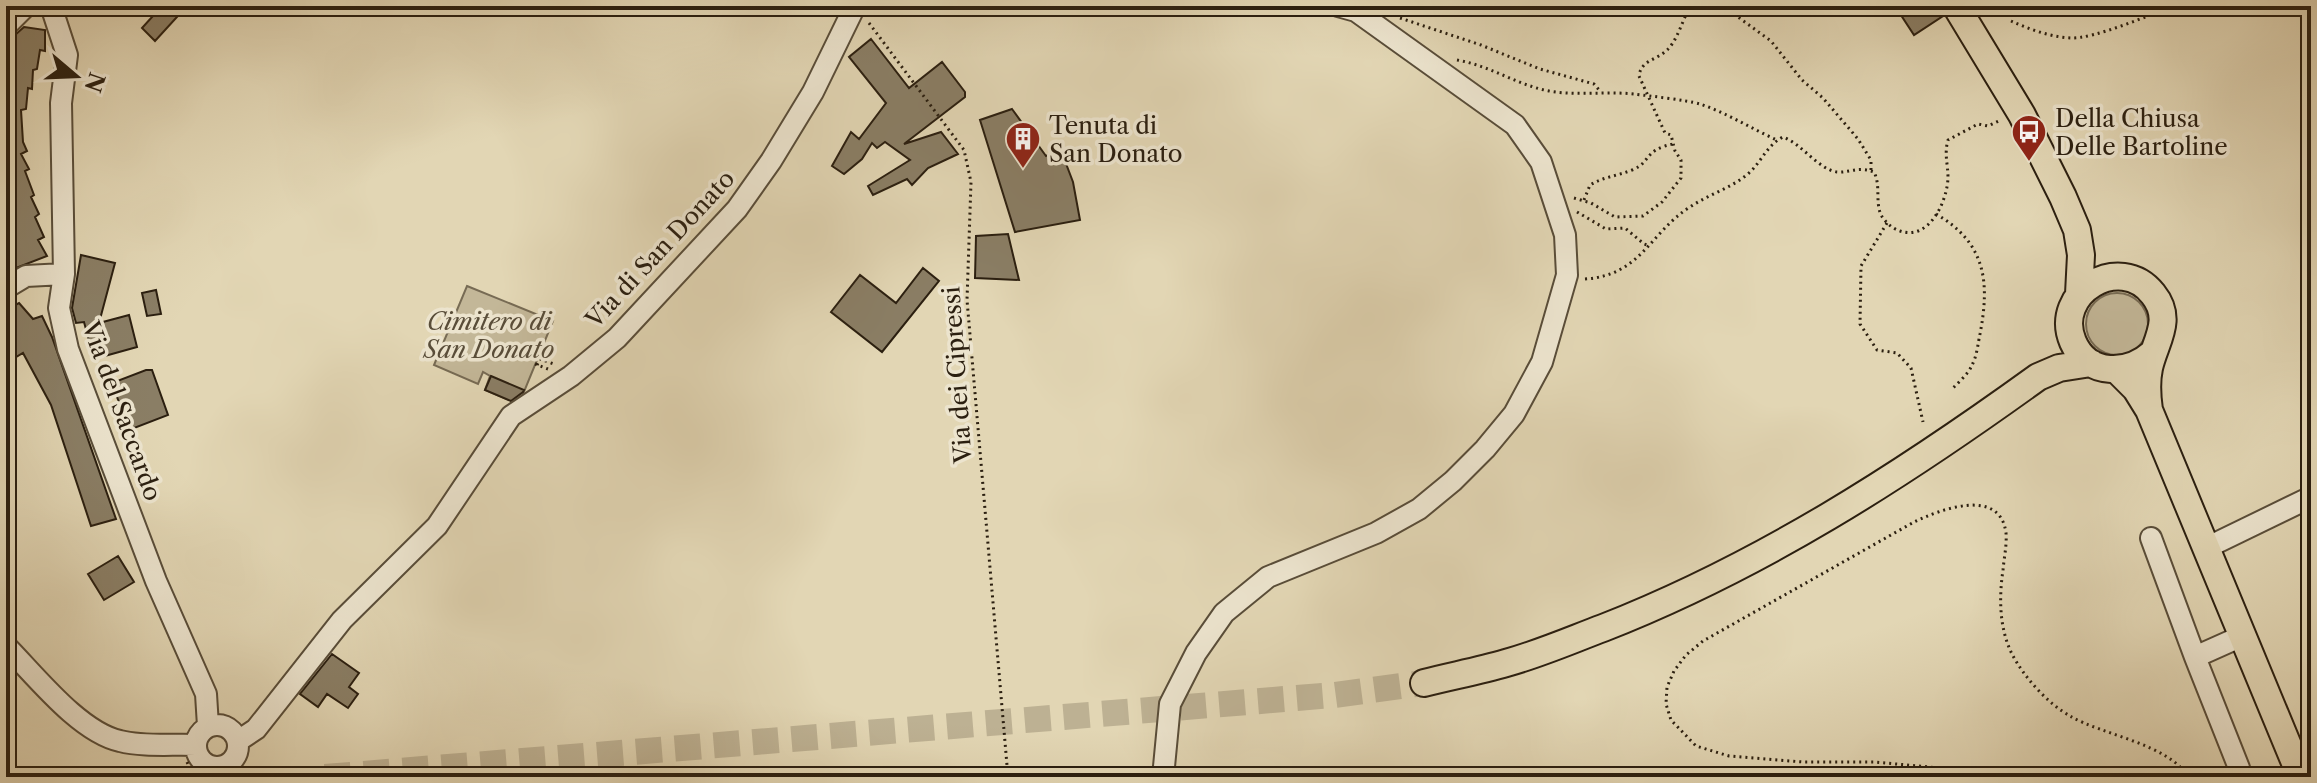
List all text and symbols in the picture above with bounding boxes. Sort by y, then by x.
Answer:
north arrow [36,36,116,116]
text: N [79,69,110,96]
place label: Della Chiusa Delle Bartoline [2055,104,2228,161]
place label: Tenuta di San Donato [1049,111,1182,168]
bus stop icon: Della Chiusa Delle Bartoline [2010,113,2048,163]
building icon: Tenuta di San Donato [1004,120,1042,170]
street label: Via di San Donato [579,164,741,335]
street label: Via dei Cipressi [936,286,978,465]
park label: Cimitero di San Donato [422,307,554,364]
street label: Via del Saccardo [76,316,168,505]

